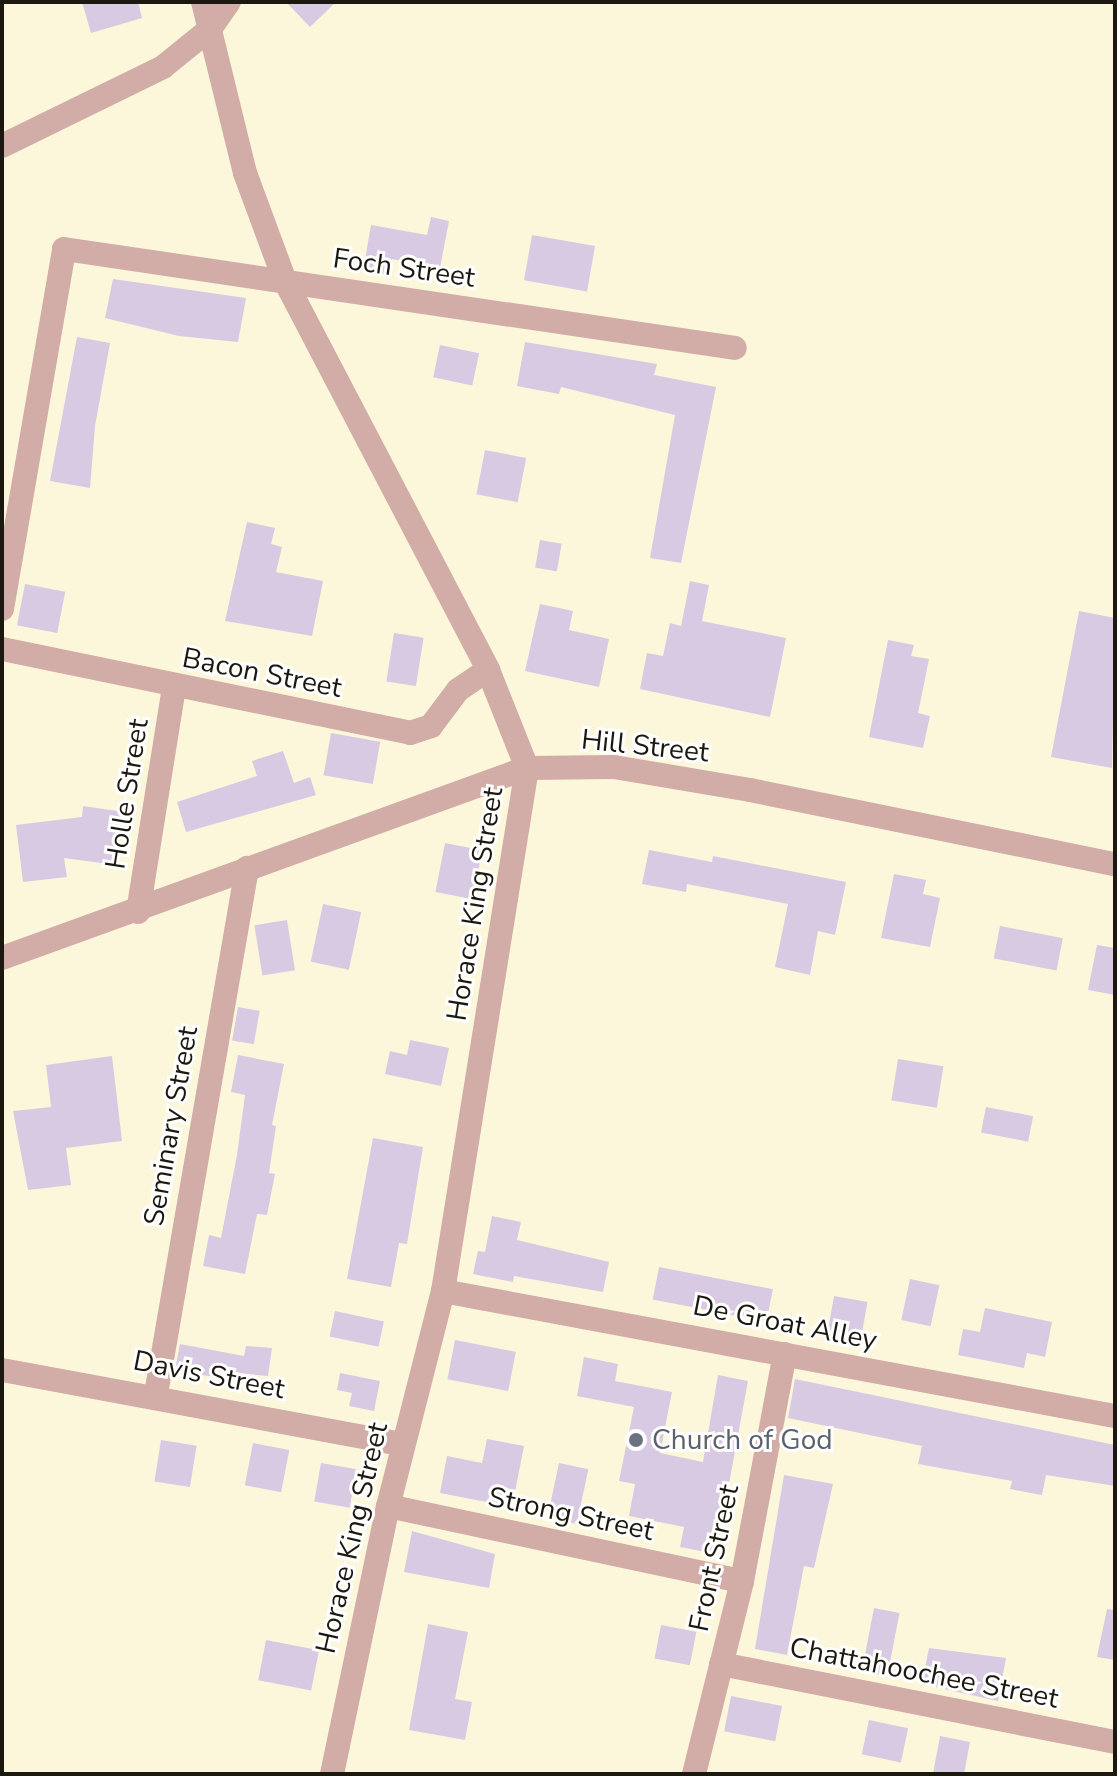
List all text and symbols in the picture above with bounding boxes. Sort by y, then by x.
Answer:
street label: Foch Street [331,241,477,295]
street label: Bacon Street [180,641,344,705]
street label: Holle Street [99,716,155,872]
street label: Hill Street [580,723,710,769]
street label: Horace King Street [440,785,510,1023]
street label: Seminary Street [137,1024,205,1228]
street label: De Groat Alley [690,1289,880,1357]
street label: Davis Street [130,1344,288,1406]
street label: Horace King Street [309,1419,395,1657]
place label: Church of God [652,1423,833,1457]
marker: Church of God [627,1431,645,1449]
street label: Strong Street [485,1480,657,1548]
street label: Front Street [682,1481,746,1635]
street label: Chattahoochee Street [787,1630,1061,1716]

